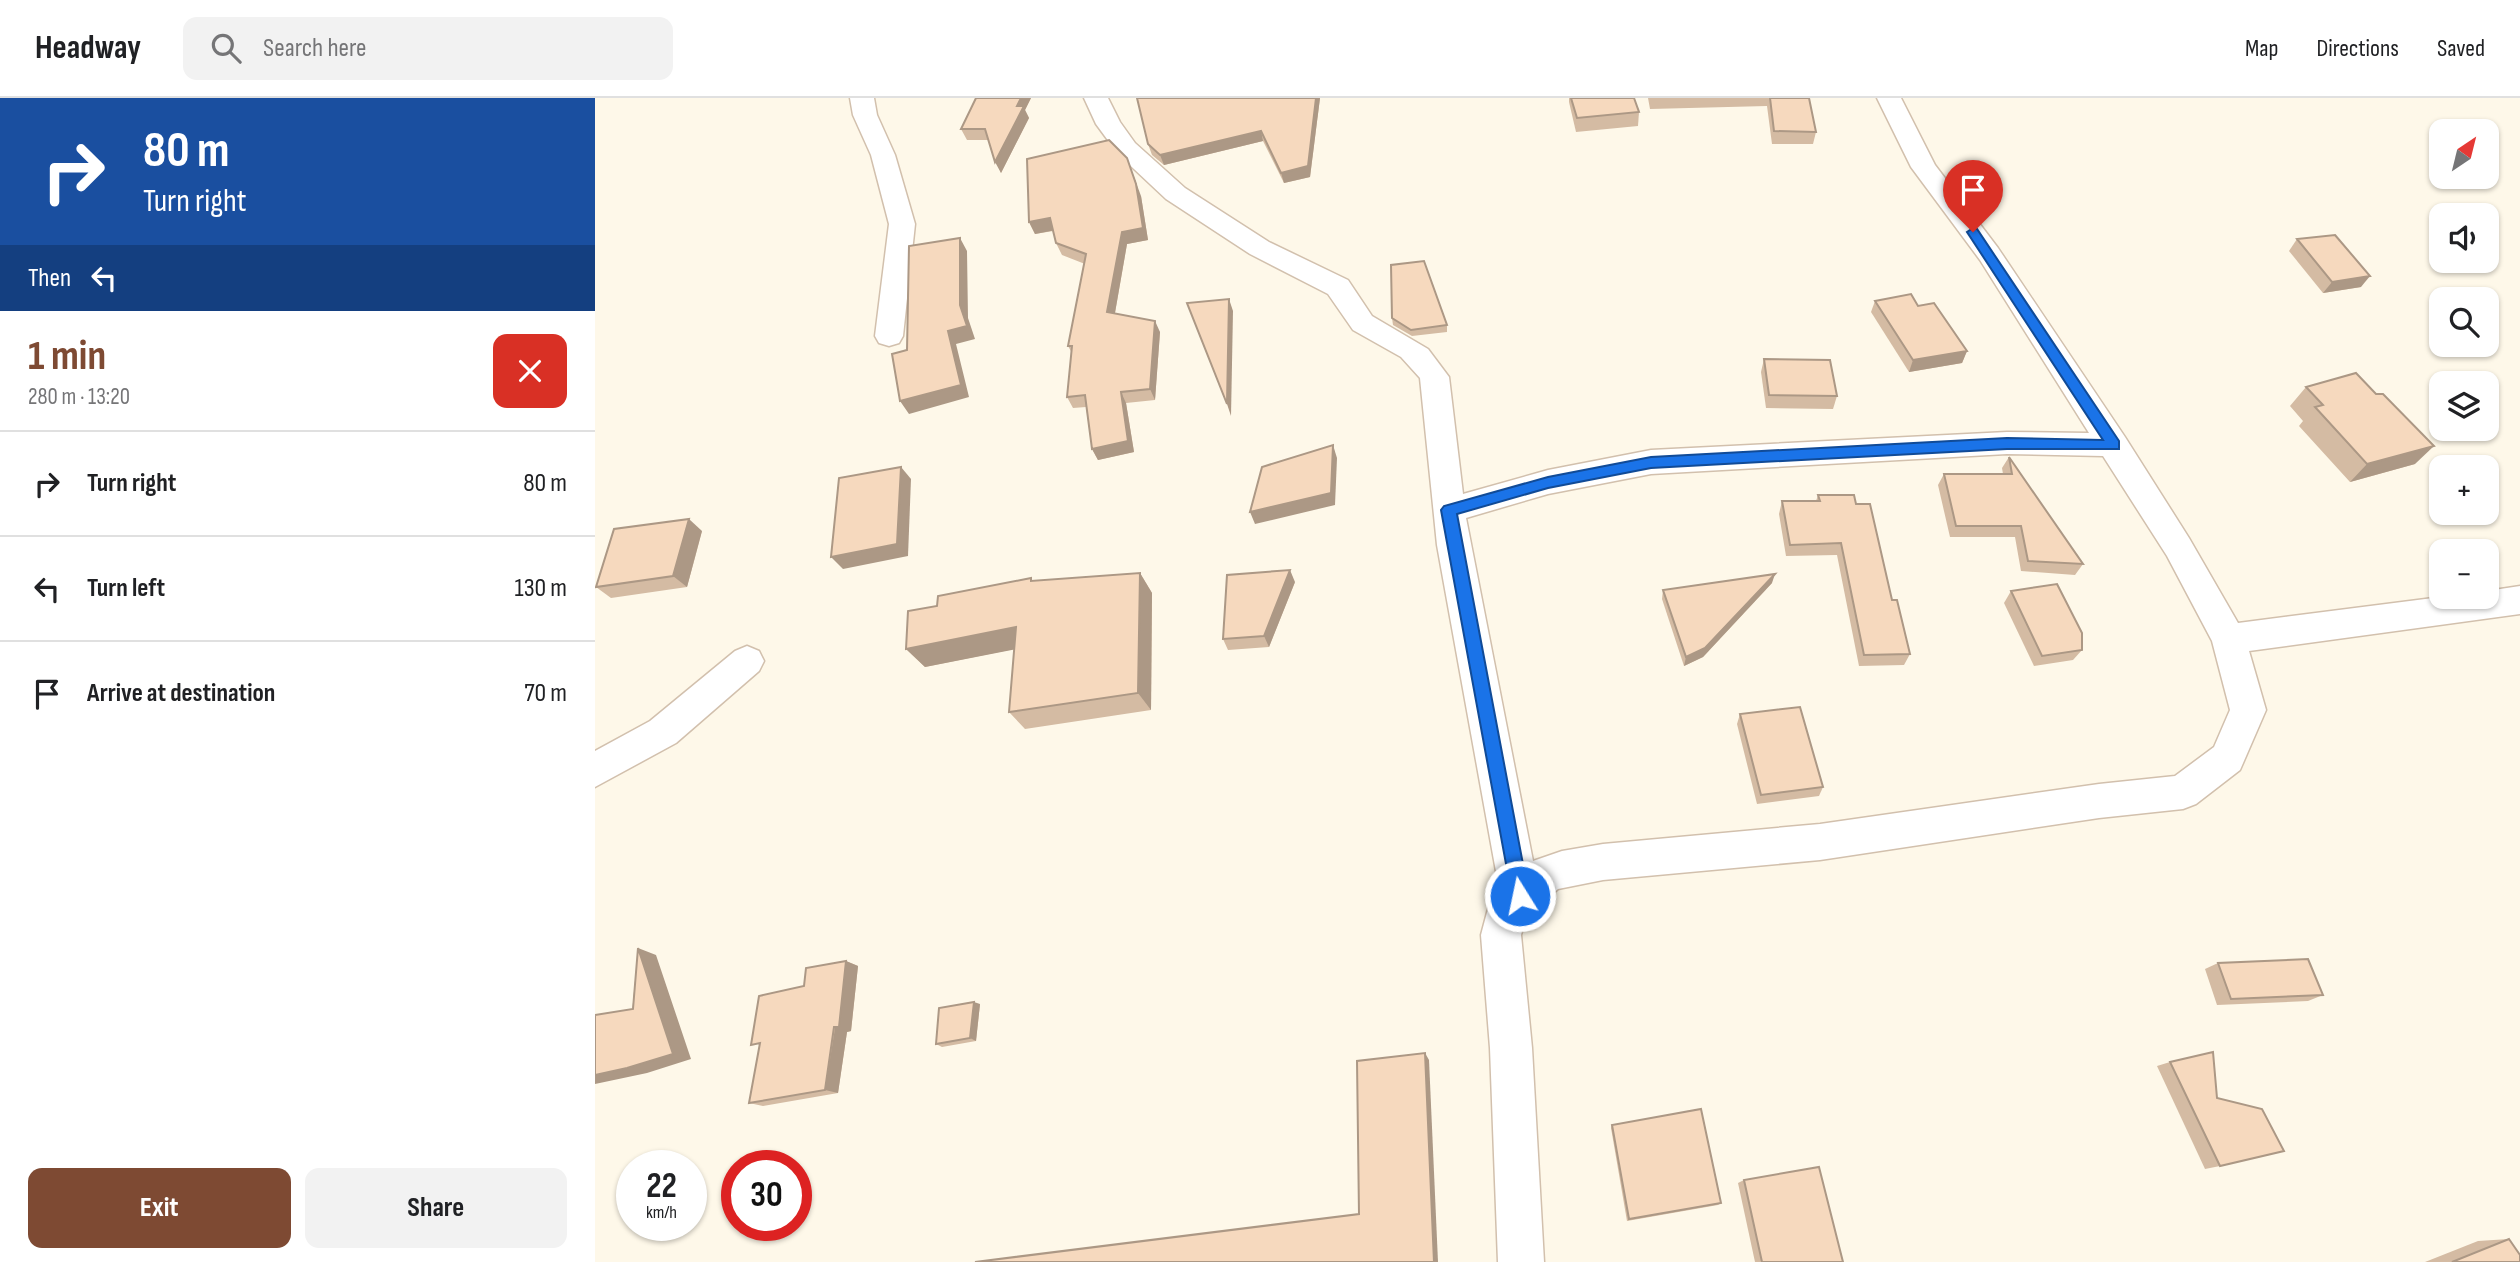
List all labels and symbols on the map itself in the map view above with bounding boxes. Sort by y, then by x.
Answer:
north arrow [2429,119,2499,189]
pin [1943,160,2003,232]
position arrow [1483,859,1557,933]
speed limit sign: 30 [721,1150,812,1241]

